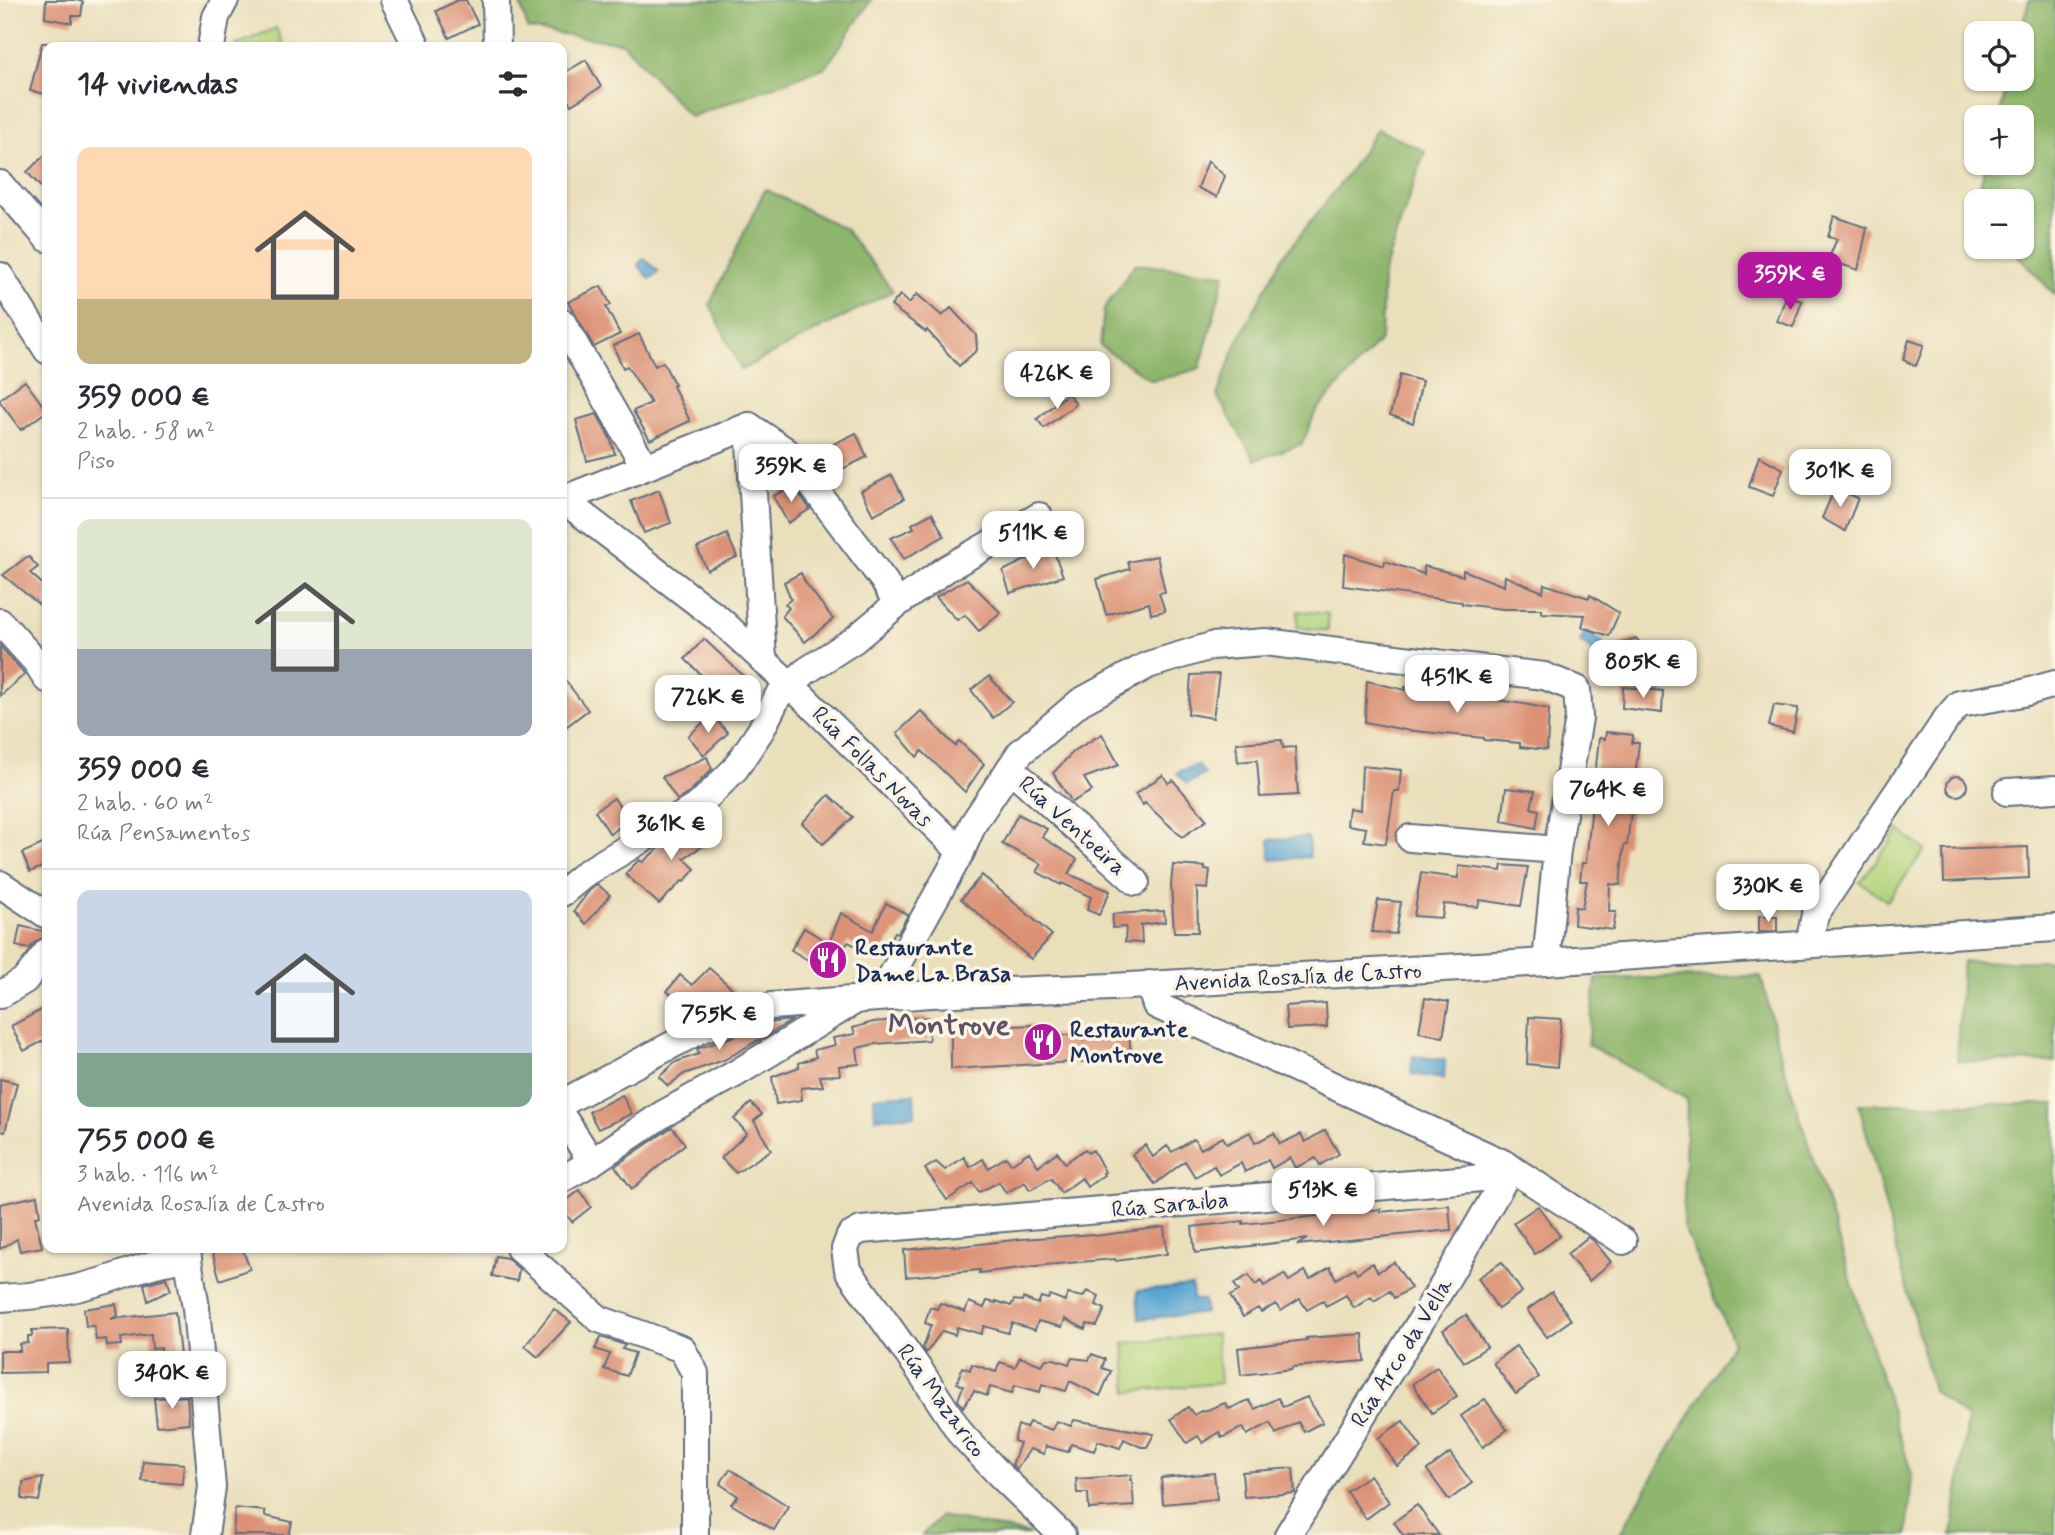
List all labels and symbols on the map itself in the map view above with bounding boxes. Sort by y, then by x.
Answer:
pin: 359K € [1733,252,1847,312]
pin: 426K € [1000,352,1114,411]
pin: 359K € [734,444,848,504]
pin: 301K € [1783,449,1897,509]
pin: 511K € [976,512,1090,571]
pin: 805K € [1586,640,1700,700]
pin: 451K € [1400,656,1514,715]
pin: 726K € [651,676,765,735]
street label: Rúa Follas Novas [805,700,939,834]
pin: 764K € [1551,768,1665,828]
street label: Rúa Ventoeira [1011,770,1132,883]
pin: 361K € [614,802,728,862]
pin: 330K € [1711,864,1825,924]
place label: Restaurante Dame La Brasa [855,934,1011,990]
restaurant icon: Restaurante Dame La Brasa [807,939,849,981]
street label: Avenida Rosalía de Castro [1174,957,1423,999]
pin: 755K € [662,992,776,1052]
district label: Montrove [888,1006,1010,1045]
place label: Restaurante Montrove [1070,1016,1189,1072]
restaurant icon: Restaurante Montrove [1022,1021,1064,1063]
pin: 513K € [1266,1168,1380,1228]
street label: Rúa Saraiba [1110,1186,1230,1226]
street label: Rúa Arco da Vella [1345,1272,1461,1434]
street label: Rúa Mazarico [889,1338,992,1464]
pin: 340K € [115,1352,229,1411]

